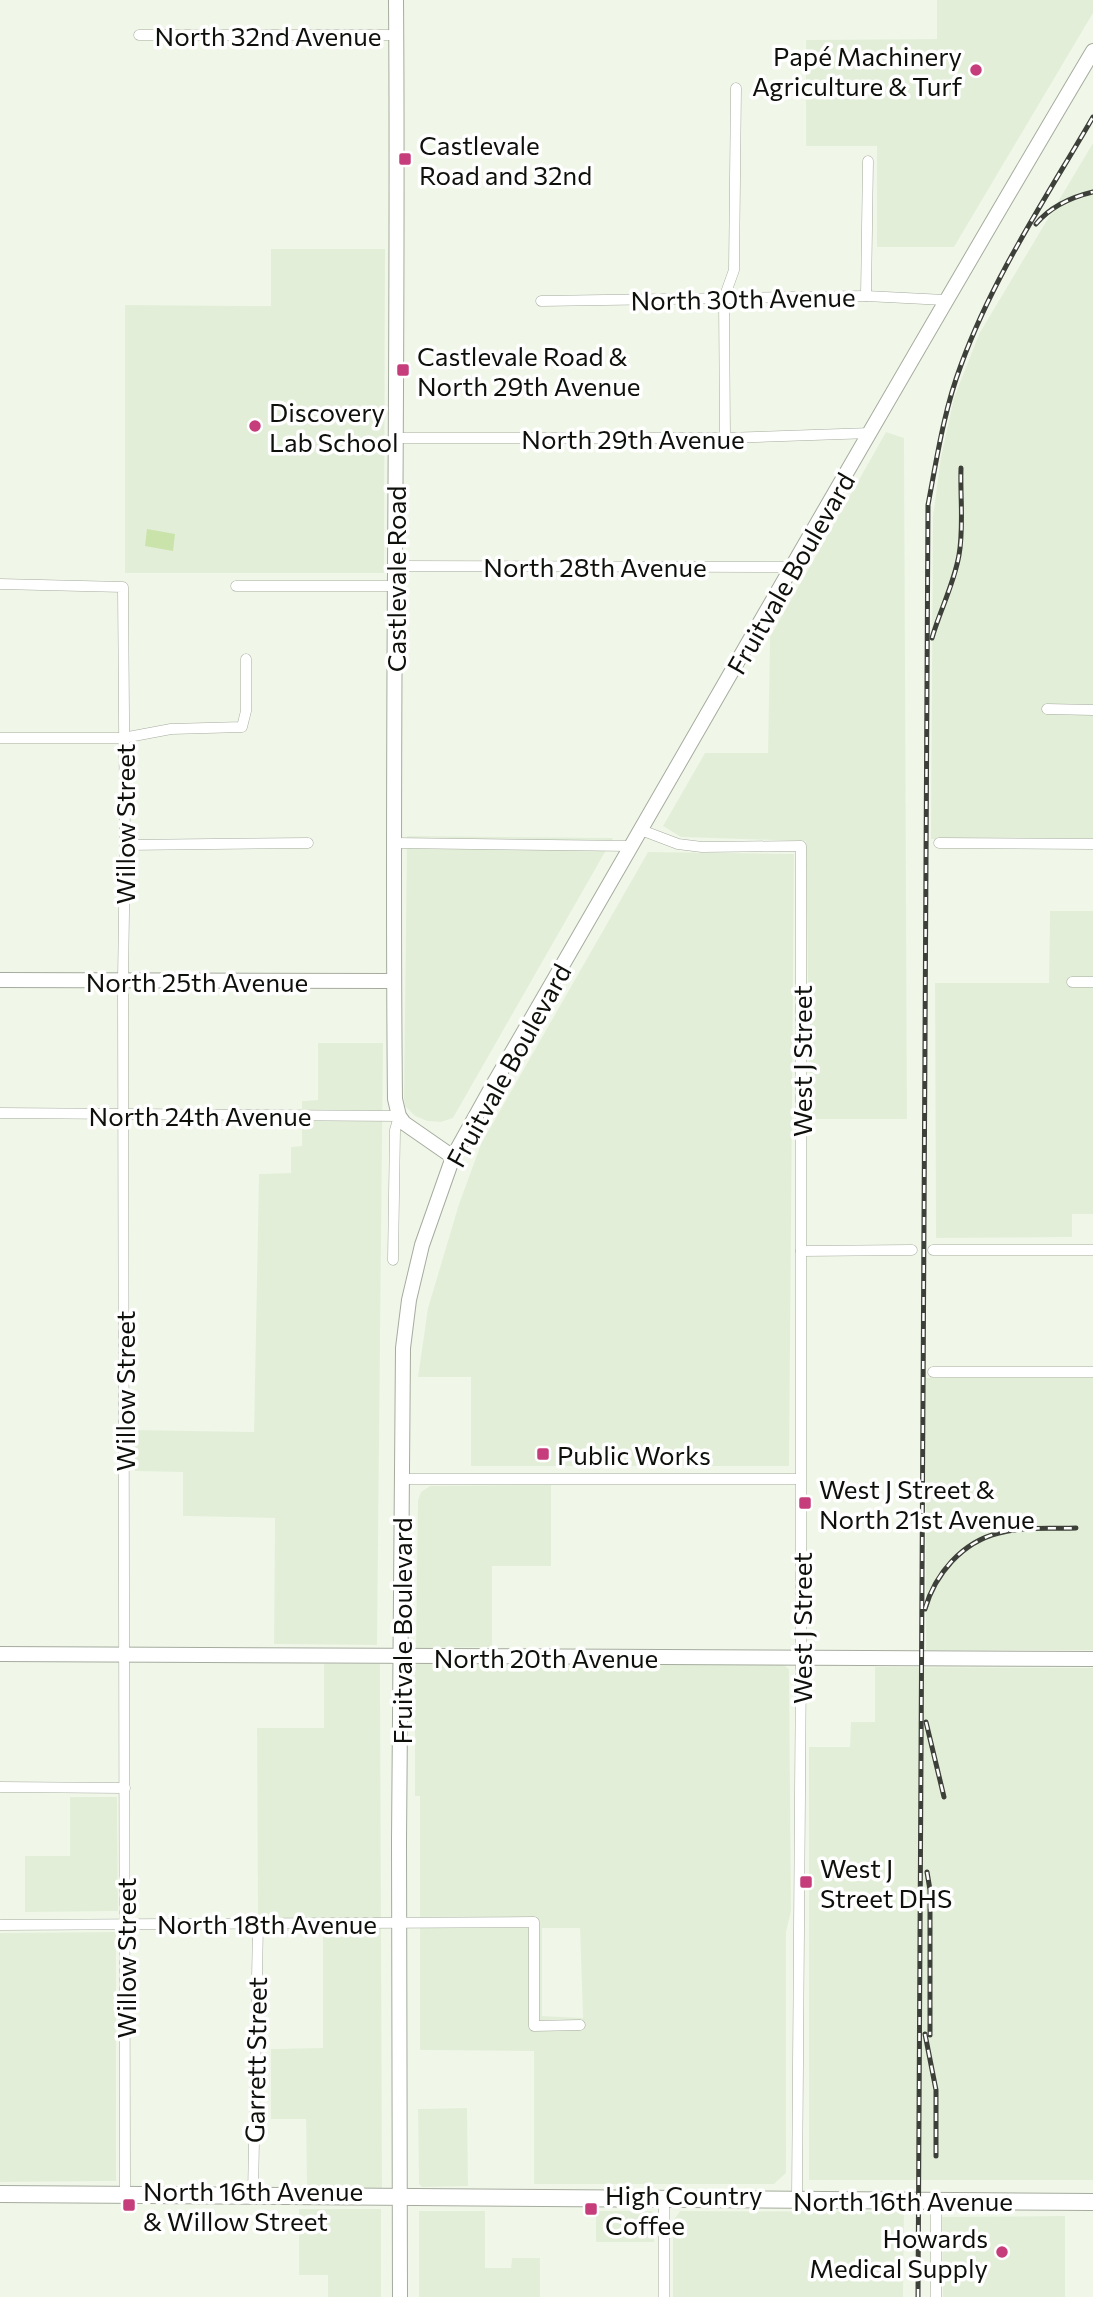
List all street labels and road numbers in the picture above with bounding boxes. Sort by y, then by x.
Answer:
street label: North 32nd Avenue [155,20,381,51]
street label: North 30th Avenue [630,281,856,315]
street label: North 29th Avenue [521,423,745,454]
street label: Fruitvale Boulevard [720,467,860,679]
street label: Castlevale Road [380,486,411,672]
street label: North 28th Avenue [483,551,707,582]
street label: Willow Street [109,744,140,904]
street label: Fruitvale Boulevard [439,958,577,1172]
street label: North 25th Avenue [86,966,308,997]
street label: West J Street [786,985,817,1137]
street label: North 24th Avenue [89,1100,311,1131]
street label: Willow Street [109,1311,140,1471]
street label: Fruitvale Boulevard [386,1517,417,1745]
street label: West J Street [786,1552,817,1704]
street label: North 20th Avenue [434,1642,658,1673]
street label: Willow Street [110,1878,141,2038]
street label: North 18th Avenue [157,1908,377,1939]
street label: Garrett Street [238,1977,272,2143]
street label: North 16th Avenue [793,2185,1013,2216]

